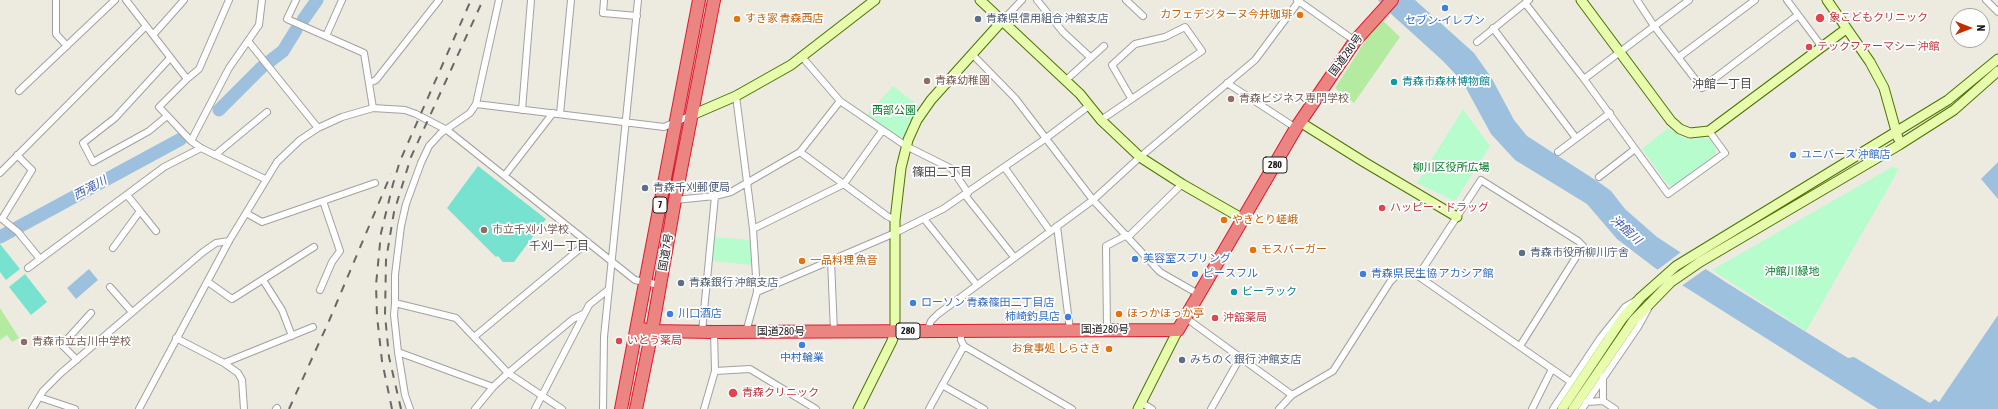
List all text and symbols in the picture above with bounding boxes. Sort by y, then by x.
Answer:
marker: セブン-イレブン [1440,3,1450,13]
place label: カフェデジターヌ今井珈琲 [1160,8,1292,22]
north arrow [1950,8,1990,48]
marker: カフェデジターヌ今井珈琲 [1295,10,1305,20]
place label: 象こどもクリニック [1829,11,1928,25]
place label: すき家 青森西店 [745,12,824,26]
place label: 青森県信用組合 沖舘支店 [986,12,1109,26]
marker: 象こどもクリニック [1814,12,1826,24]
marker: すき家 青森西店 [732,14,742,24]
marker: 青森県信用組合 沖舘支店 [973,14,983,24]
place label: セブン-イレブン [1405,14,1485,28]
text: N [1975,25,1987,31]
street label: 国道280号 [1326,31,1366,79]
place label: テックファーマシー 沖館 [1817,40,1940,54]
marker: テックファーマシー 沖館 [1804,42,1814,52]
place label: 青森幼稚園 [935,74,990,88]
place label: 青森市森林博物館 [1402,75,1490,89]
marker: 青森幼稚園 [922,76,932,86]
marker: 青森市森林博物館 [1389,77,1399,87]
district label: 沖館一丁目 [1692,77,1752,91]
place label: 青森ビジネス専門学校 [1239,92,1349,106]
marker: 青森ビジネス専門学校 [1226,94,1236,104]
park label: 西部公園 [872,104,916,118]
place label: ユニバース 沖館店 [1801,148,1891,162]
marker: ユニバース 沖館店 [1788,150,1798,160]
road number: 280 [1263,157,1287,173]
park label: 柳川区役所広場 [1413,161,1489,175]
district label: 篠田二丁目 [912,165,972,179]
water label: 西滝川 [71,173,109,203]
place label: 青森千刈郵便局 [653,181,730,195]
marker: 青森千刈郵便局 [640,183,650,193]
road number: 7 [653,197,667,213]
place label: ハッピー・ドラッグ [1390,201,1489,215]
marker: ハッピー・ドラッグ [1377,203,1387,213]
place label: やきとり嵯峨 [1232,213,1298,227]
water label: 沖館川 [1608,213,1644,247]
marker: やきとり嵯峨 [1219,215,1229,225]
place label: 市立千刈小学校 [492,223,569,237]
marker: 市立千刈小学校 [479,225,489,235]
street label: 国道7号 [656,232,676,272]
district label: 千刈一丁目 [529,239,589,253]
place label: モスバーガー [1261,243,1327,257]
marker: モスバーガー [1248,245,1258,255]
place label: 青森市役所柳川庁舎 [1530,246,1629,260]
marker: 青森市役所柳川庁舎 [1517,248,1527,258]
place label: 美容室スプリング [1143,252,1231,266]
place label: 一品料理 魚音 [810,254,878,268]
marker: 美容室スプリング [1130,254,1140,264]
marker: 一品料理 魚音 [797,256,807,266]
park label: 沖館川緑地 [1765,265,1819,279]
place label: ピースフル [1203,267,1258,281]
place label: 青森県民生協 アカシア館 [1371,267,1494,281]
marker: ピースフル [1190,269,1200,279]
marker: 青森県民生協 アカシア館 [1358,269,1368,279]
place label: 青森銀行 沖館支店 [689,276,779,290]
marker: 青森銀行 沖館支店 [676,278,686,288]
place label: ビーラック [1242,285,1297,299]
marker: ビーラック [1229,287,1239,297]
place label: ローソン 青森篠田二丁目店 [921,296,1055,310]
marker: ローソン 青森篠田二丁目店 [908,298,918,308]
place label: 川口酒店 [678,307,722,321]
place label: ほっかほっか亭 [1127,307,1204,321]
marker: 川口酒店 [665,309,675,319]
marker: ほっかほっか亭 [1114,309,1124,319]
place label: 柿崎釣具店 [1005,310,1060,324]
place label: 沖舘薬局 [1223,311,1267,325]
marker: 柿崎釣具店 [1063,312,1073,322]
marker: 沖舘薬局 [1210,313,1220,323]
road number: 280 [896,323,920,339]
street label: 国道280号 [1081,323,1129,337]
street label: 国道280号 [757,325,805,339]
place label: いとう薬局 [627,334,682,348]
place label: 青森市立古川中学校 [32,335,131,349]
marker: いとう薬局 [614,336,624,346]
marker: 青森市立古川中学校 [19,337,29,347]
marker: 中村輪業 [797,340,807,350]
place label: お食事処 しらさき [1011,342,1101,356]
marker: お食事処 しらさき [1104,344,1114,354]
place label: 中村輪業 [780,351,824,365]
place label: みちのく銀行 沖館支店 [1190,353,1302,367]
marker: みちのく銀行 沖館支店 [1177,355,1187,365]
place label: 青森クリニック [742,386,819,400]
marker: 青森クリニック [727,387,739,399]

